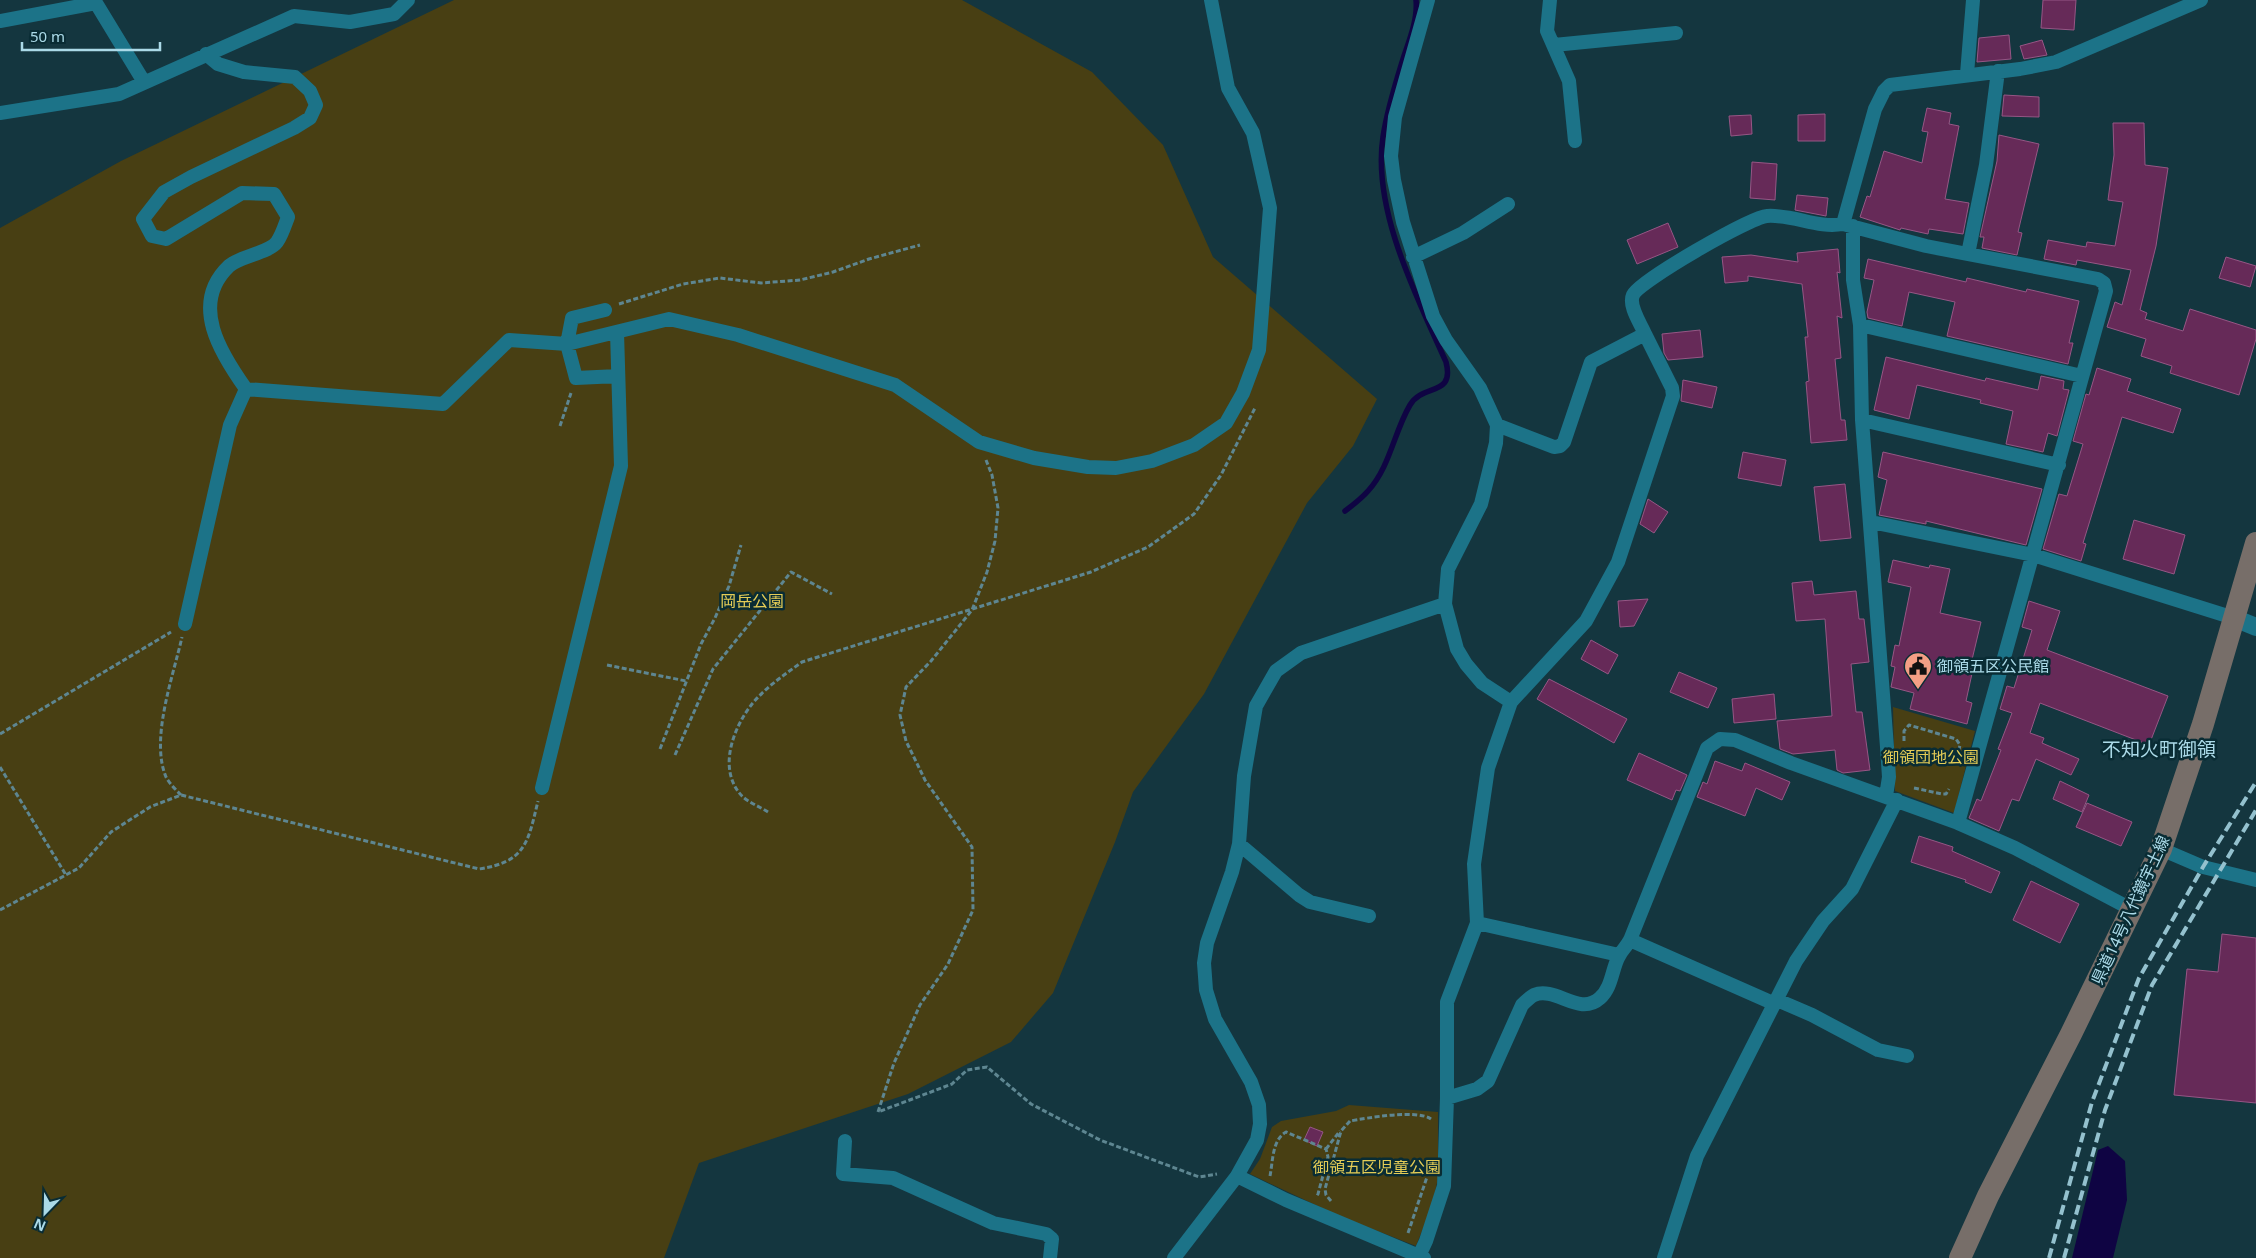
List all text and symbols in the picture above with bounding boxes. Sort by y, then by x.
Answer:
scale bar [22,20,160,52]
text: 50 m [30,26,65,46]
park label: 岡岳公園 [720,590,784,612]
public building icon: 御領五区公民館 [1903,651,1933,690]
place label: 御領五区公民館 [1937,655,2049,677]
district label: 不知火町御領 [2102,736,2216,762]
park label: 御領団地公園 [1883,746,1979,768]
street label: 県道14号八代鏡宇土線 [2086,832,2174,988]
park label: 御領五区児童公園 [1313,1156,1441,1178]
north arrow [20,1188,70,1238]
text: N [31,1214,49,1236]

